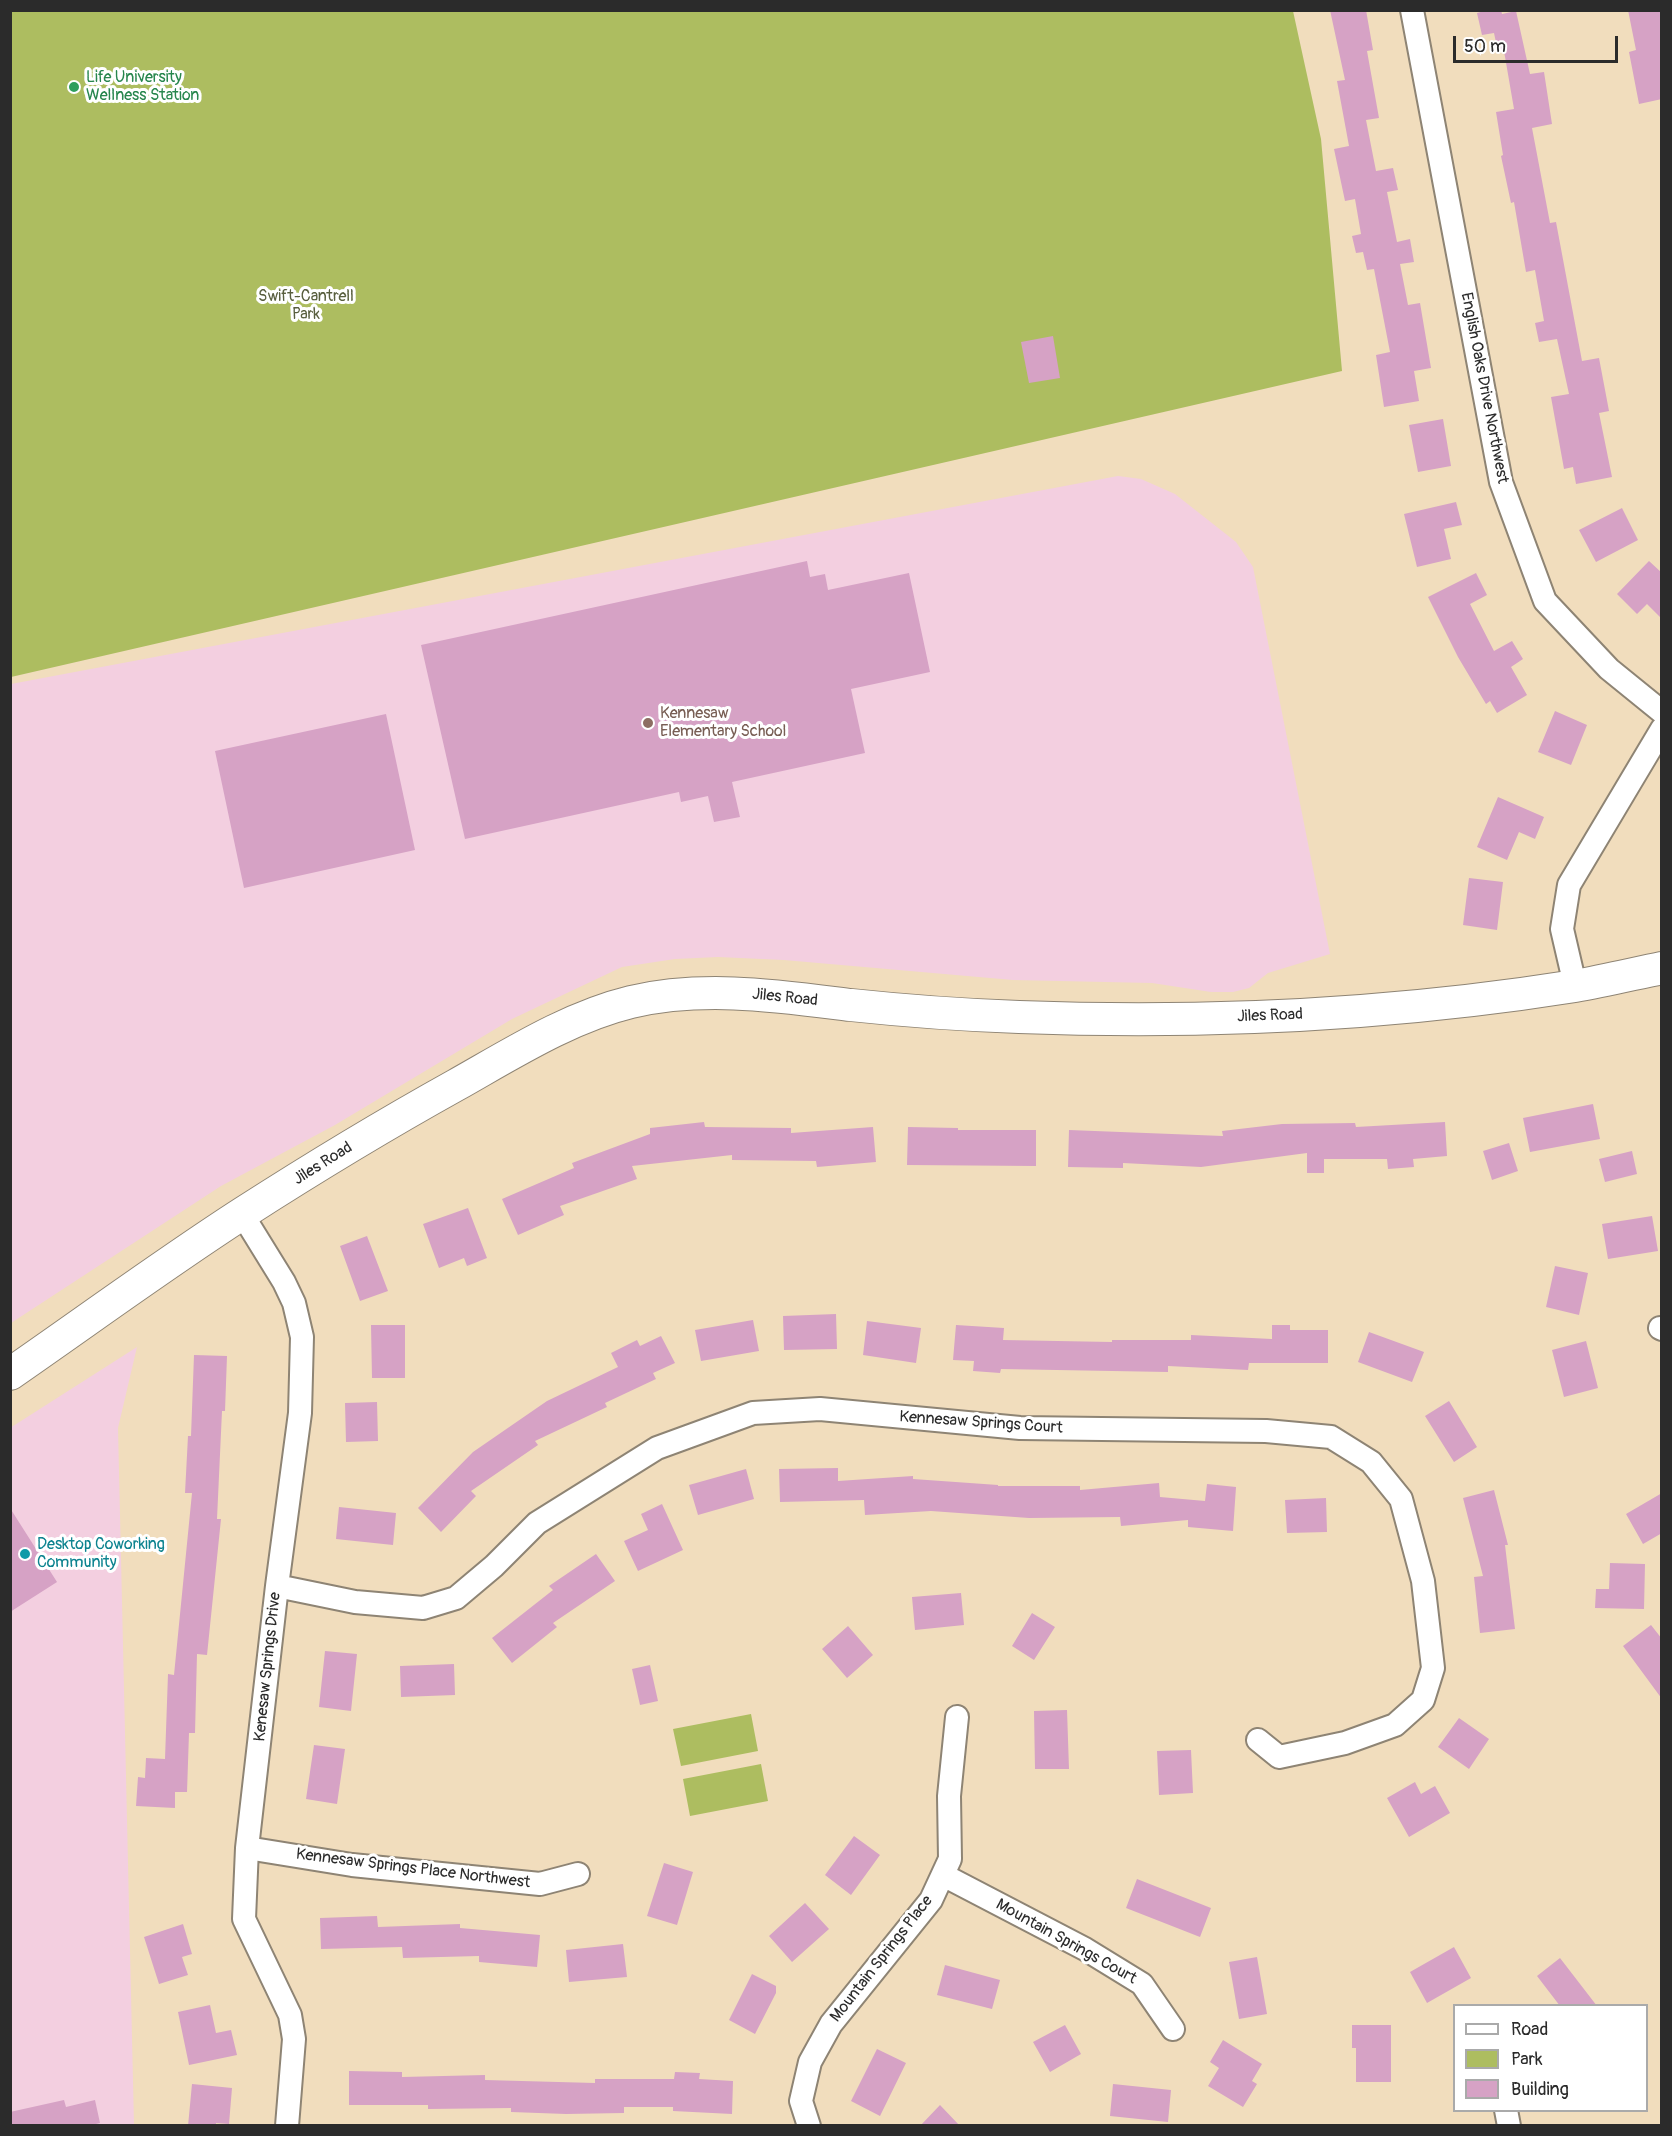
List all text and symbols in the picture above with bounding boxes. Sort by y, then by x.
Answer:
scale bar [1456,24,1621,62]
text: 50 m [1464,35,1506,58]
place label: Life University Wellness Station [86,68,199,106]
marker: Life University Wellness Station [67,80,81,94]
park label: Swift-Cantrell Park [258,287,354,325]
street label: English Oaks Drive Northwest [1456,291,1512,485]
place label: Kennesaw Elementary School [660,704,786,742]
marker: Kennesaw Elementary School [641,716,655,730]
street label: Jiles Road [751,985,819,1011]
street label: Jiles Road [1237,1005,1303,1027]
street label: Jiles Road [290,1138,356,1190]
street label: Kennesaw Springs Court [899,1408,1063,1438]
place label: Desktop Coworking Community [37,1535,165,1573]
marker: Desktop Coworking Community [18,1547,32,1561]
street label: Kenesaw Springs Drive [251,1591,285,1743]
street label: Kennesaw Springs Place Northwest [295,1845,531,1893]
street label: Mountain Springs Place [827,1892,937,2026]
street label: Mountain Springs Court [992,1895,1140,1989]
legend [1453,2004,1648,2112]
text: Road [1511,2018,1548,2041]
text: Park [1511,2048,1543,2071]
text: Building [1511,2078,1569,2101]

